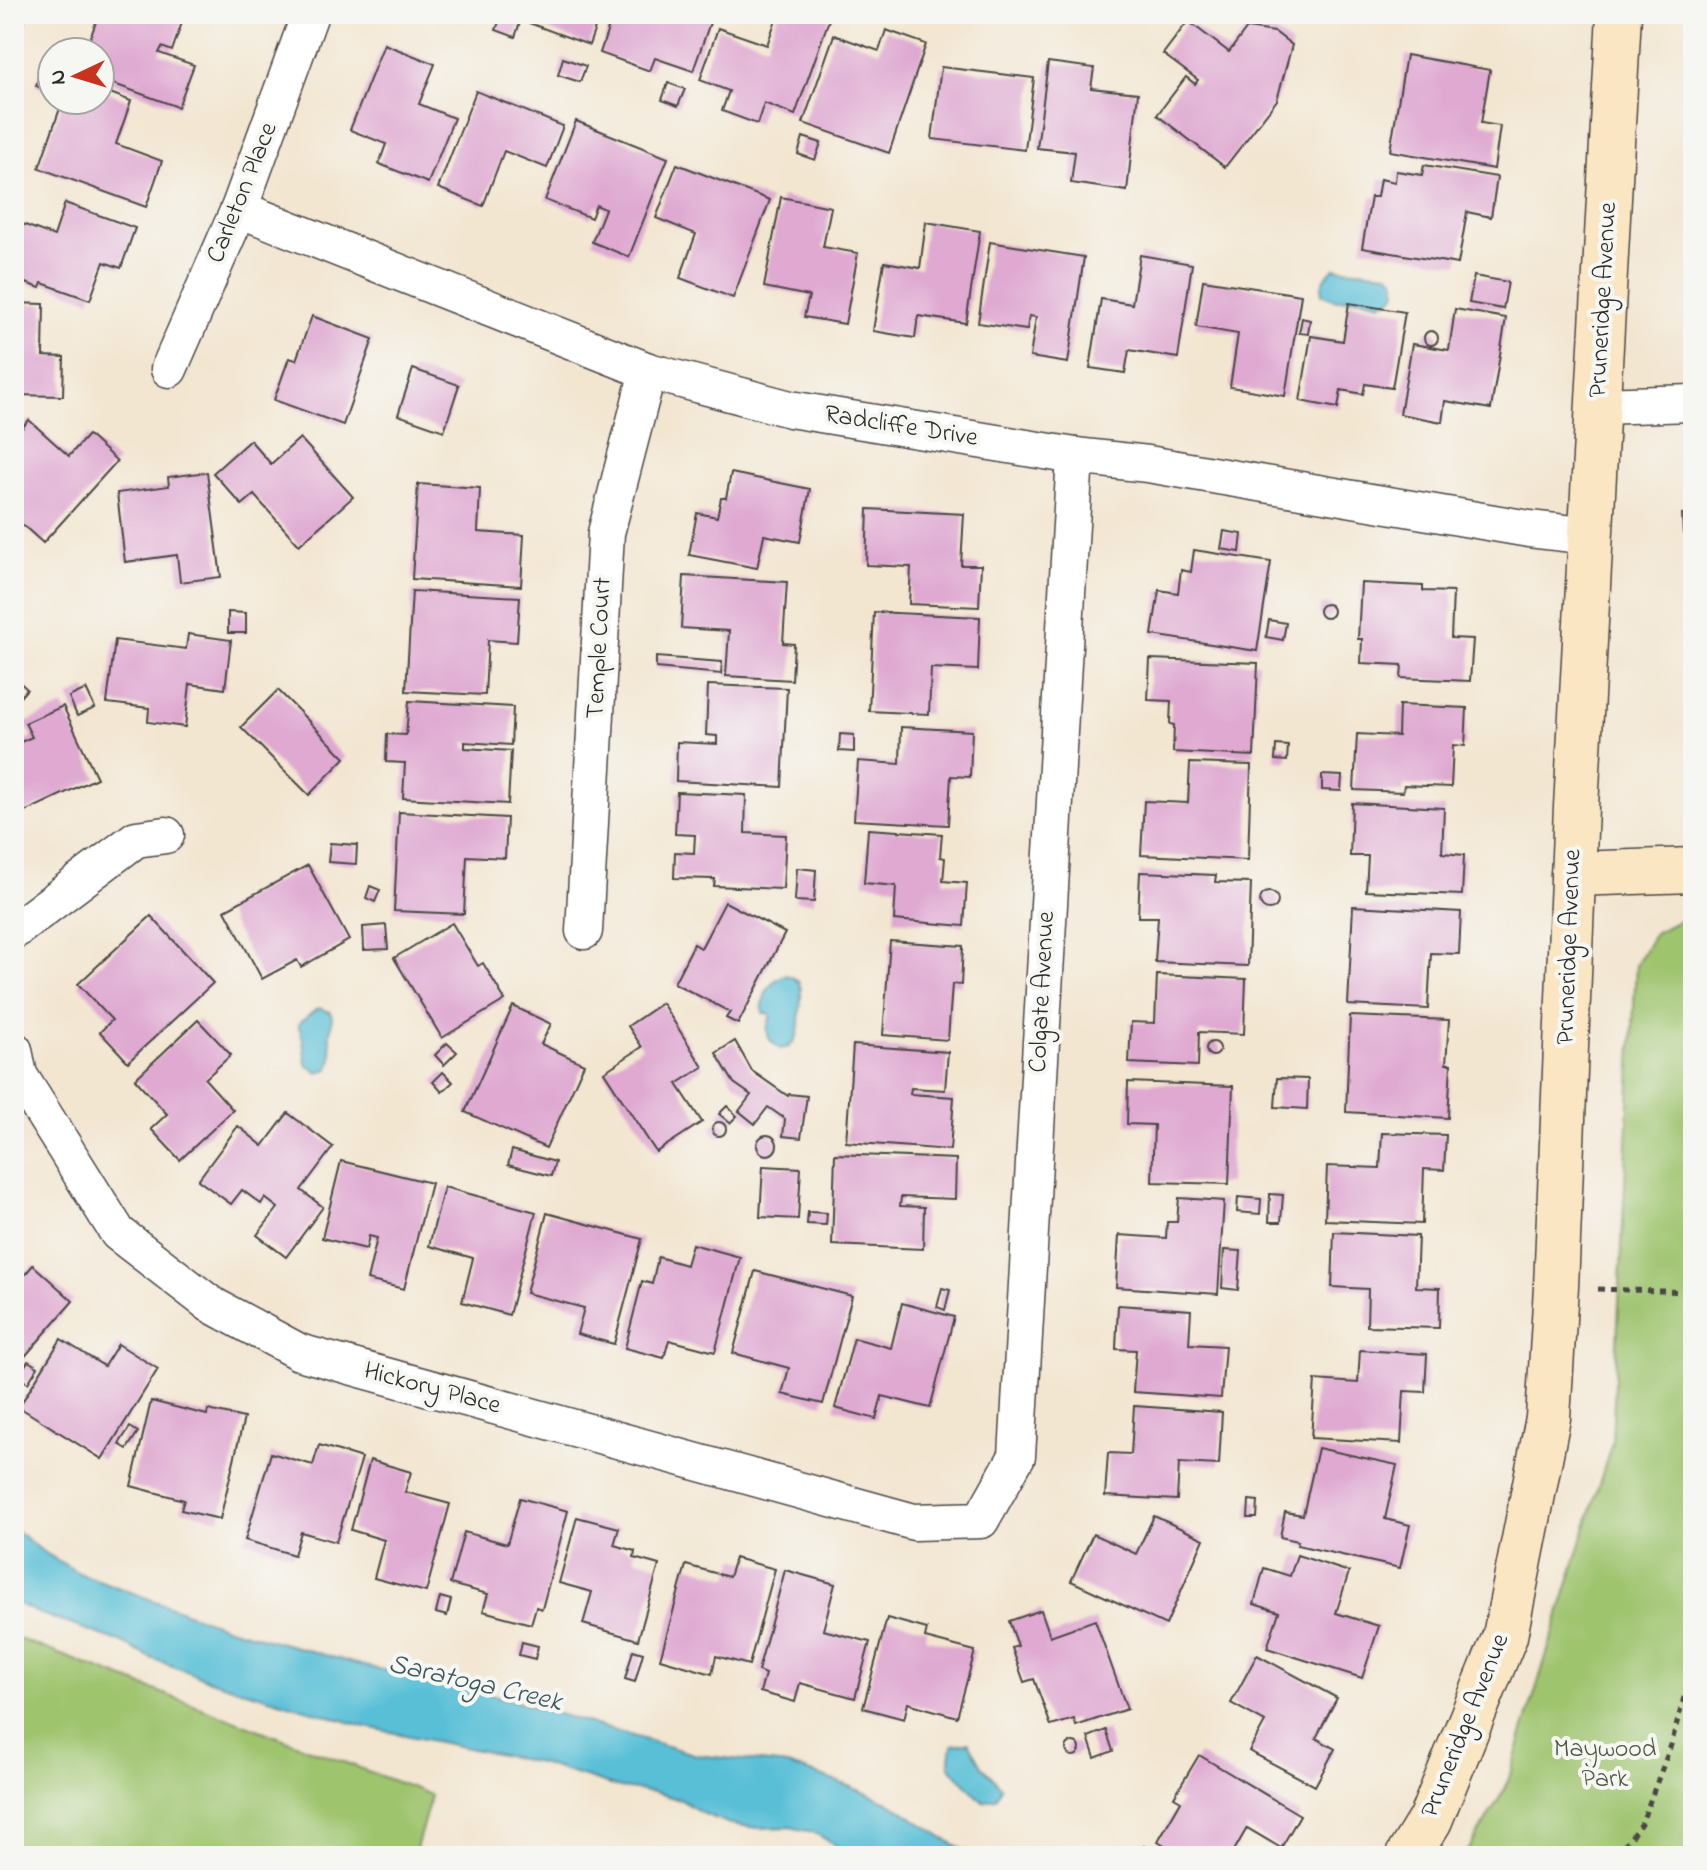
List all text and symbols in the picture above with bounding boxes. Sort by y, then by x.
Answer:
north arrow [36,36,116,116]
text: N [43,69,76,86]
street label: Carleton Place [197,116,289,269]
street label: Pruneridge Avenue [1580,201,1628,399]
street label: Radcliffe Drive [822,396,981,458]
street label: Temple Court [577,576,623,720]
street label: Pruneridge Avenue [1548,848,1592,1045]
street label: Colgate Avenue [1020,910,1066,1074]
street label: Hickory Place [359,1352,505,1426]
street label: Pruneridge Avenue [1412,1628,1520,1824]
water label: Saratoga Creek [384,1644,568,1724]
park label: Maywood Park [1554,1731,1657,1799]

